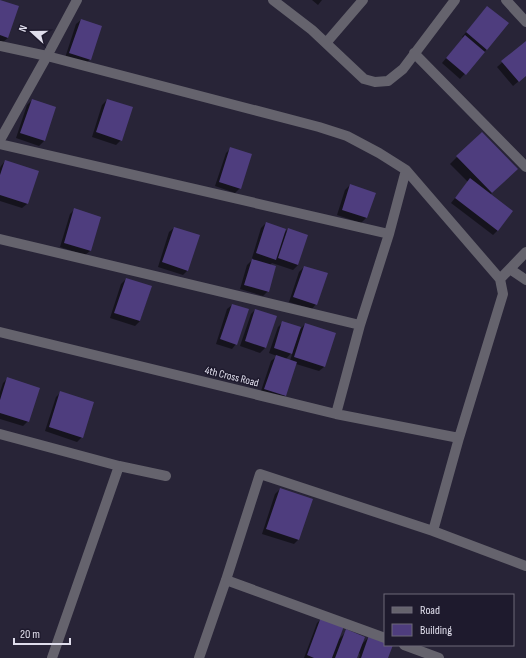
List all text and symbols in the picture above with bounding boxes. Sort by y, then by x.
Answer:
north arrow [12,12,52,52]
text: N [16,23,30,34]
street label: 4th Cross Road [204,364,261,390]
legend [384,594,514,646]
text: Road [420,603,440,618]
scale bar [14,620,70,646]
text: Building [420,623,452,638]
text: 20 m [20,627,40,642]

